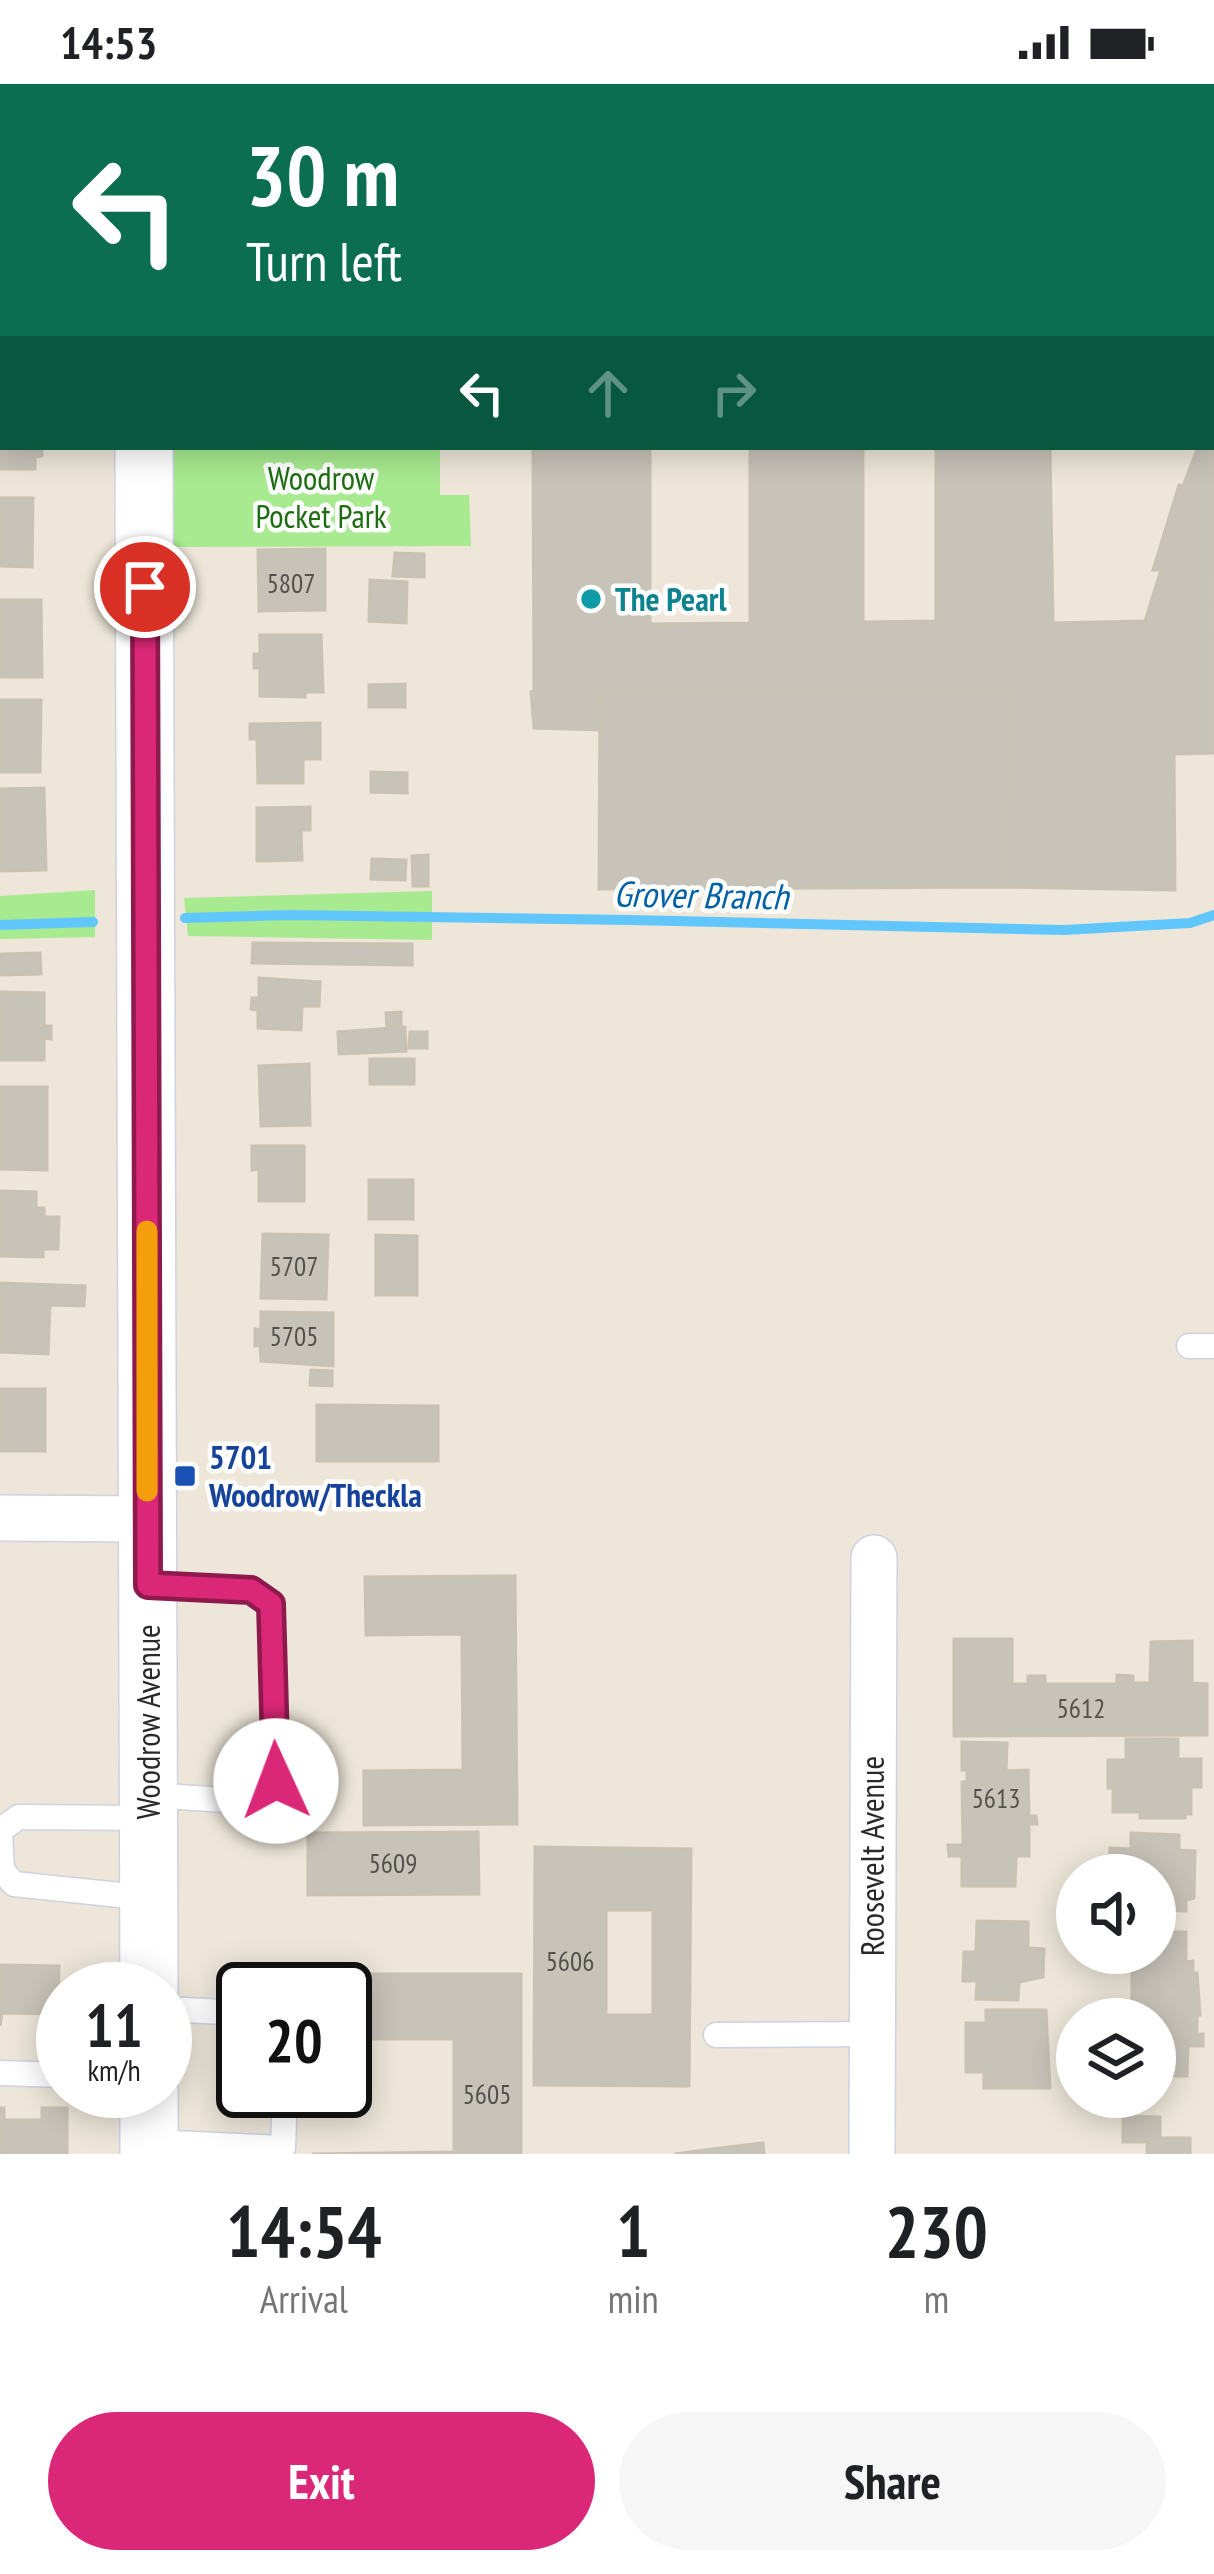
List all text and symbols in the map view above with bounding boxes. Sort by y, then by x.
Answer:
text: 14:53 [60,13,157,71]
text: 30 m [246,120,399,229]
icon: left [48,132,204,288]
text: Turn left [246,226,402,296]
icon: left [449,360,515,426]
icon: ahead [575,360,641,426]
icon: right [701,360,767,426]
park label: Woodrow Pocket Park [255,456,387,537]
pin [94,536,196,638]
icon: arrive [112,554,178,620]
house number: 5807 [267,566,315,600]
place label: The Pearl [615,577,728,620]
marker: The Pearl [578,586,604,612]
water label: Grover Branch [613,869,791,920]
house number: 5707 [270,1249,318,1283]
house number: 5705 [270,1319,318,1353]
place label: 5701 Woodrow/Theckla [208,1435,422,1516]
marker: 5701 Woodrow/Theckla [172,1463,198,1489]
street label: Woodrow Avenue [126,1624,169,1820]
house number: 5612 [1057,1691,1105,1725]
position arrow [213,1718,339,1844]
street label: Roosevelt Avenue [850,1756,893,1956]
house number: 5613 [972,1781,1020,1815]
house number: 5609 [369,1846,417,1880]
map controls [1056,1854,1176,2118]
button: sound [1056,1854,1176,1974]
house number: 5606 [546,1944,594,1978]
speed limit sign: 20 [216,1962,372,2118]
text: 11 [85,1986,143,2064]
button: layers [1056,1998,1176,2118]
text: km/h [87,2050,141,2089]
house number: 5605 [463,2077,511,2111]
text: 14:54 [226,2184,382,2277]
text: 1 [616,2184,650,2277]
text: 230 [885,2184,988,2277]
text: Arrival [260,2273,348,2324]
text: min [608,2273,659,2324]
text: m [924,2273,949,2324]
button: Exit [48,2412,595,2550]
button: Share [619,2412,1166,2550]

